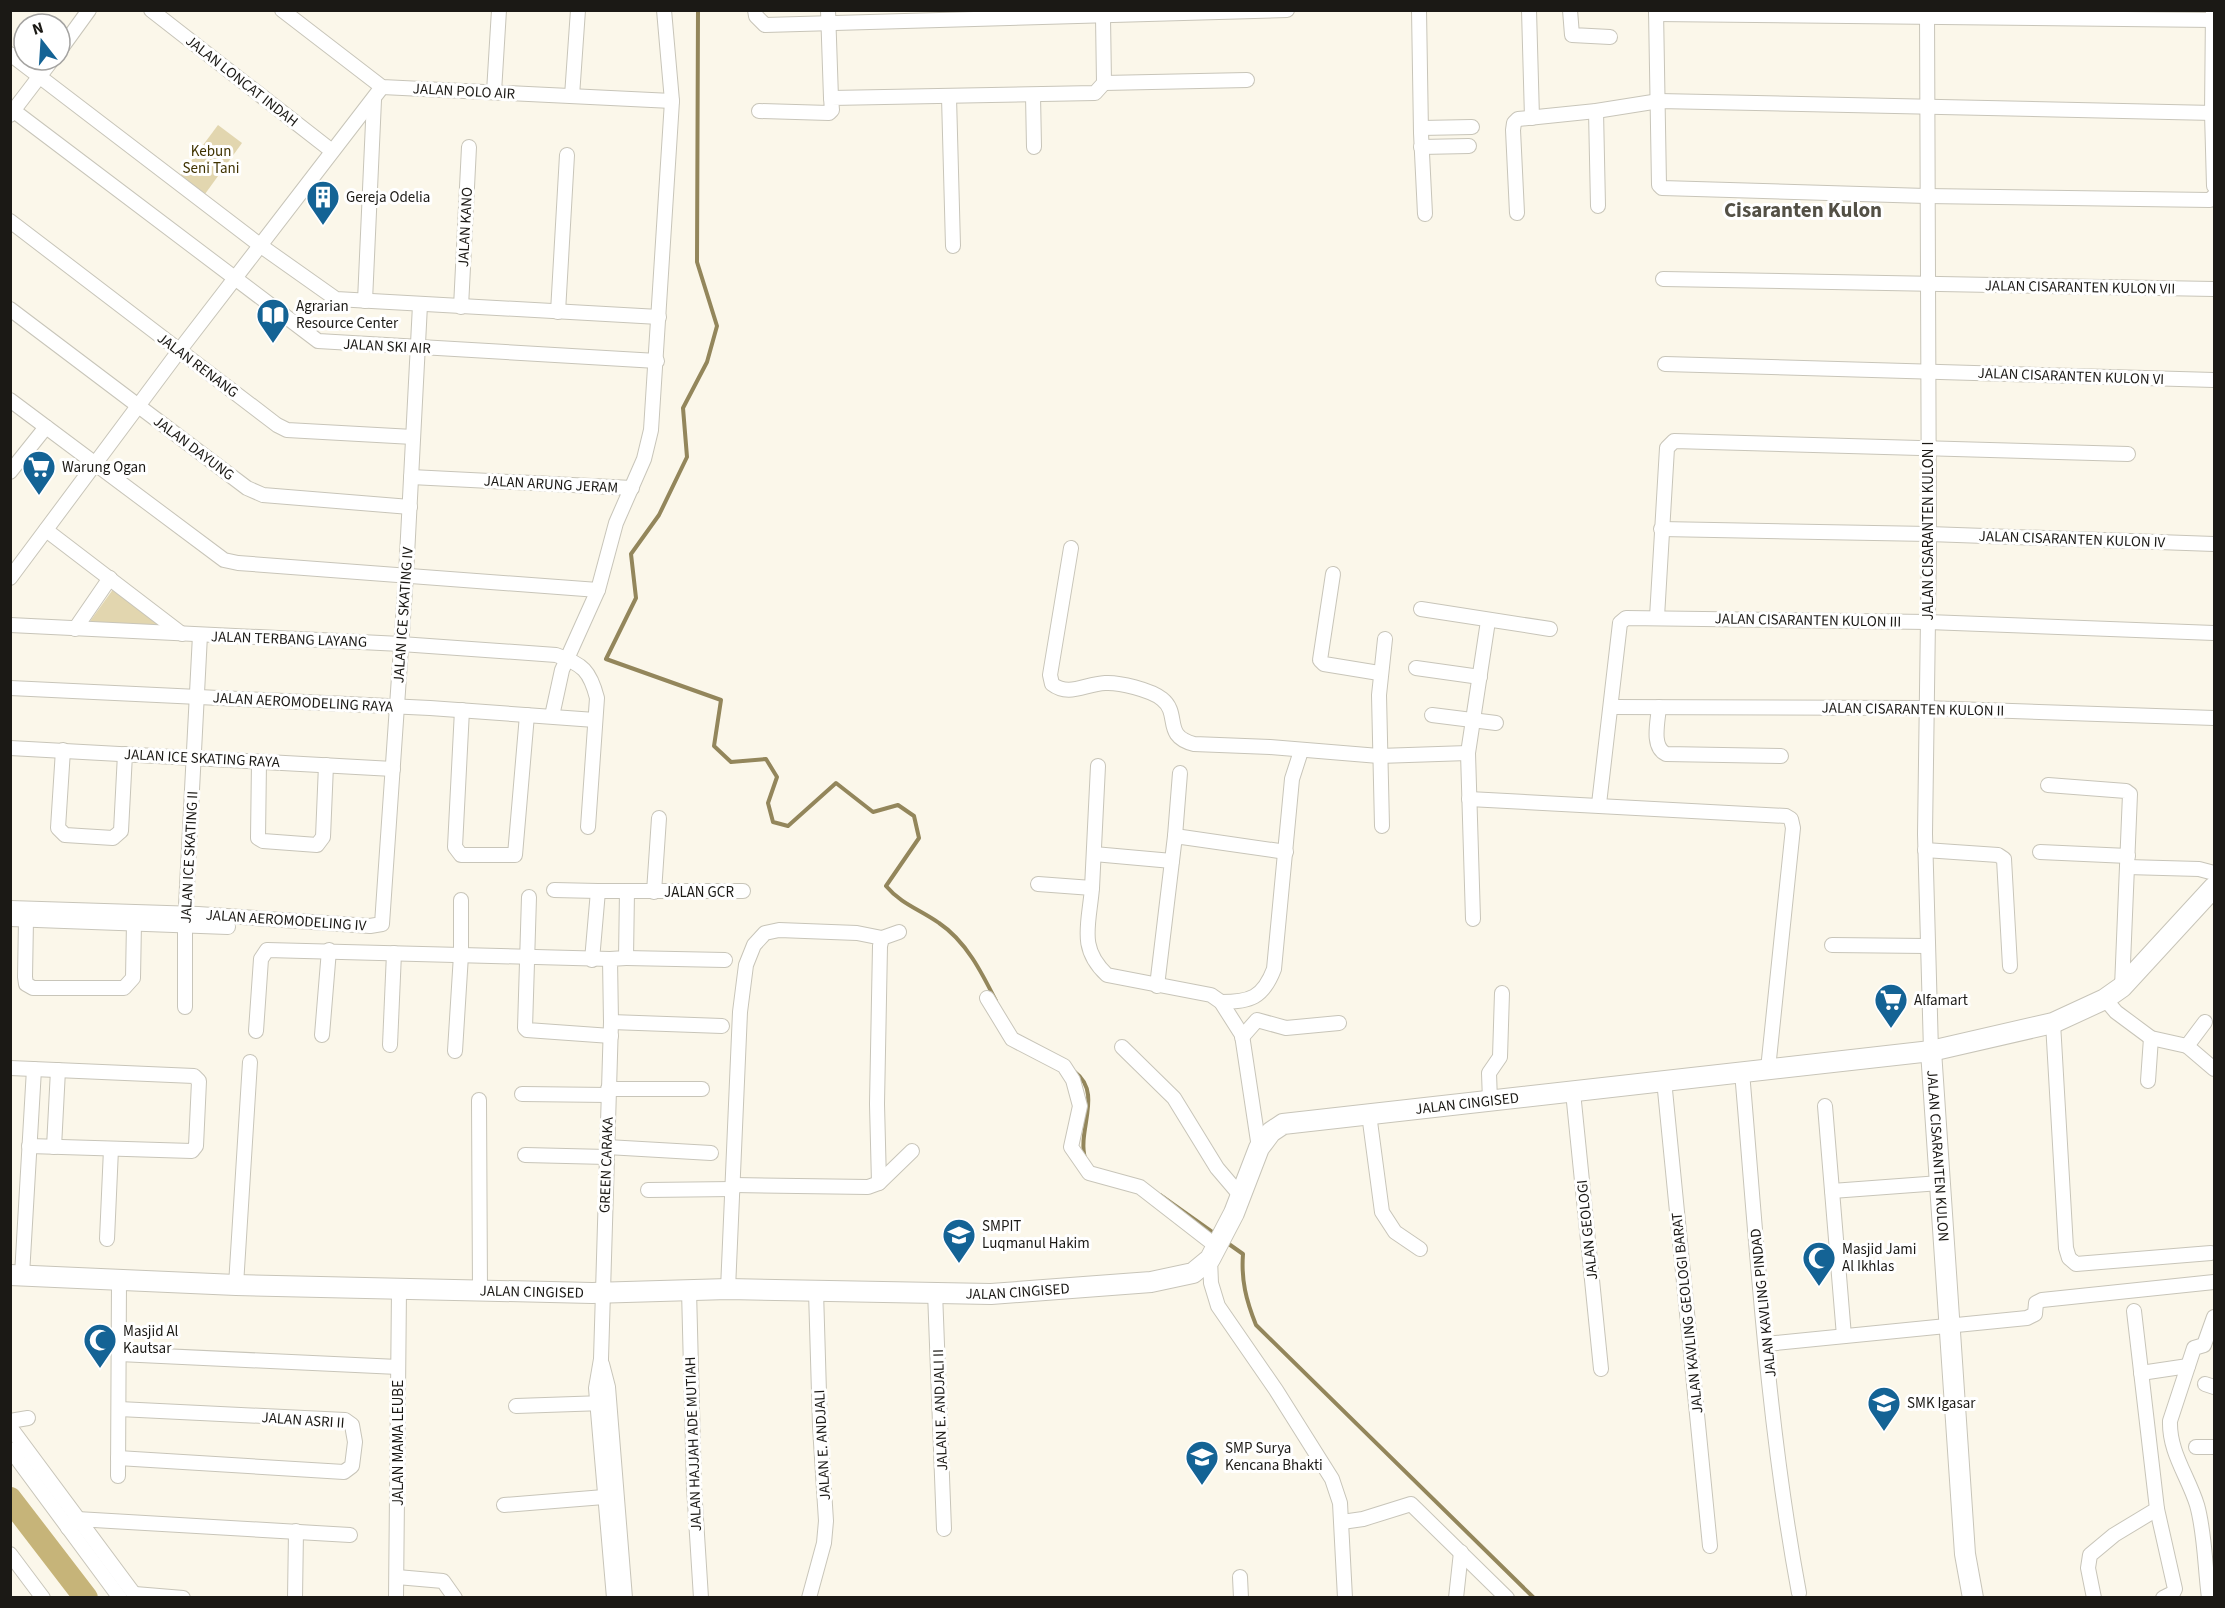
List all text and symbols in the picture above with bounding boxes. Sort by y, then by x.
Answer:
north arrow [12,12,72,72]
text: N [30,17,46,41]
street label: JALAN LONCAT INDAH [181,31,302,132]
street label: JALAN POLO AIR [412,78,516,105]
park label: Kebun Seni Tani [183,141,239,179]
building icon: Gereja Odelia [305,179,341,226]
place label: Gereja Odelia [346,187,430,208]
street label: JALAN KANO [453,187,478,267]
district label: Cisaranten Kulon [1724,195,1882,225]
street label: JALAN CISARANTEN KULON VII [1985,275,2175,300]
place label: Agrarian Resource Center [296,296,399,334]
library icon: Agrarian Resource Center [255,297,291,344]
street label: JALAN RENANG [153,328,243,403]
street label: JALAN SKI AIR [343,334,432,359]
street label: JALAN CISARANTEN KULON VI [1977,363,2165,390]
street label: JALAN DAYUNG [149,411,238,486]
street label: JALAN CISARANTEN KULON I [1918,442,1939,620]
supermarket icon: Warung Ogan [21,449,57,496]
place label: Warung Ogan [62,457,146,478]
street label: JALAN ARUNG JERAM [483,470,619,499]
street label: JALAN CISARANTEN KULON IV [1978,526,2166,553]
street label: JALAN ICE SKATING IV [388,546,419,684]
street label: JALAN CISARANTEN KULON III [1714,608,1902,633]
street label: JALAN TERBANG LAYANG [211,626,367,653]
street label: JALAN AEROMODELING RAYA [212,687,395,718]
street label: JALAN CISARANTEN KULON II [1821,697,2005,722]
street label: JALAN ICE SKATING RAYA [123,744,281,773]
street label: JALAN ICE SKATING II [176,790,203,924]
street label: JALAN GCR [664,882,734,903]
street label: JALAN AEROMODELING IV [205,904,367,937]
supermarket icon: Alfamart [1873,982,1909,1029]
place label: Alfamart [1914,990,1968,1011]
street label: JALAN CISARANTEN KULON [1921,1069,1954,1242]
street label: JALAN CINGISED [1414,1087,1520,1120]
street label: GREEN CARAKA [594,1116,619,1214]
street label: JALAN GEOLOGI [1572,1179,1603,1281]
street label: JALAN KAVLING GEOLOGI BARAT [1667,1211,1708,1414]
place label: SMPIT Luqmanul Hakim [982,1216,1090,1254]
school or university icon: SMPIT Luqmanul Hakim [941,1217,977,1264]
street label: JALAN KAVLING PINDAD [1745,1228,1782,1378]
place label: Masjid Jami Al Ikhlas [1842,1239,1916,1277]
mosque icon: Masjid Jami Al Ikhlas [1801,1240,1837,1287]
street label: JALAN CINGISED [965,1278,1070,1305]
street label: JALAN CINGISED [479,1280,584,1304]
place label: Masjid Al Kautsar [123,1321,179,1359]
mosque icon: Masjid Al Kautsar [82,1322,118,1369]
street label: JALAN E. ANDJALI II [928,1349,953,1471]
street label: JALAN HAJJAH ADE MUTIAH [680,1356,707,1532]
street label: JALAN MAMA LEUBE [388,1380,409,1506]
school or university icon: SMK Igasar [1866,1385,1902,1432]
street label: JALAN E. ANDJALI [809,1389,836,1501]
place label: SMK Igasar [1907,1393,1976,1414]
street label: JALAN ASRI II [261,1407,345,1434]
place label: SMP Surya Kencana Bhakti [1225,1438,1323,1476]
school or university icon: SMP Surya Kencana Bhakti [1184,1439,1220,1486]

